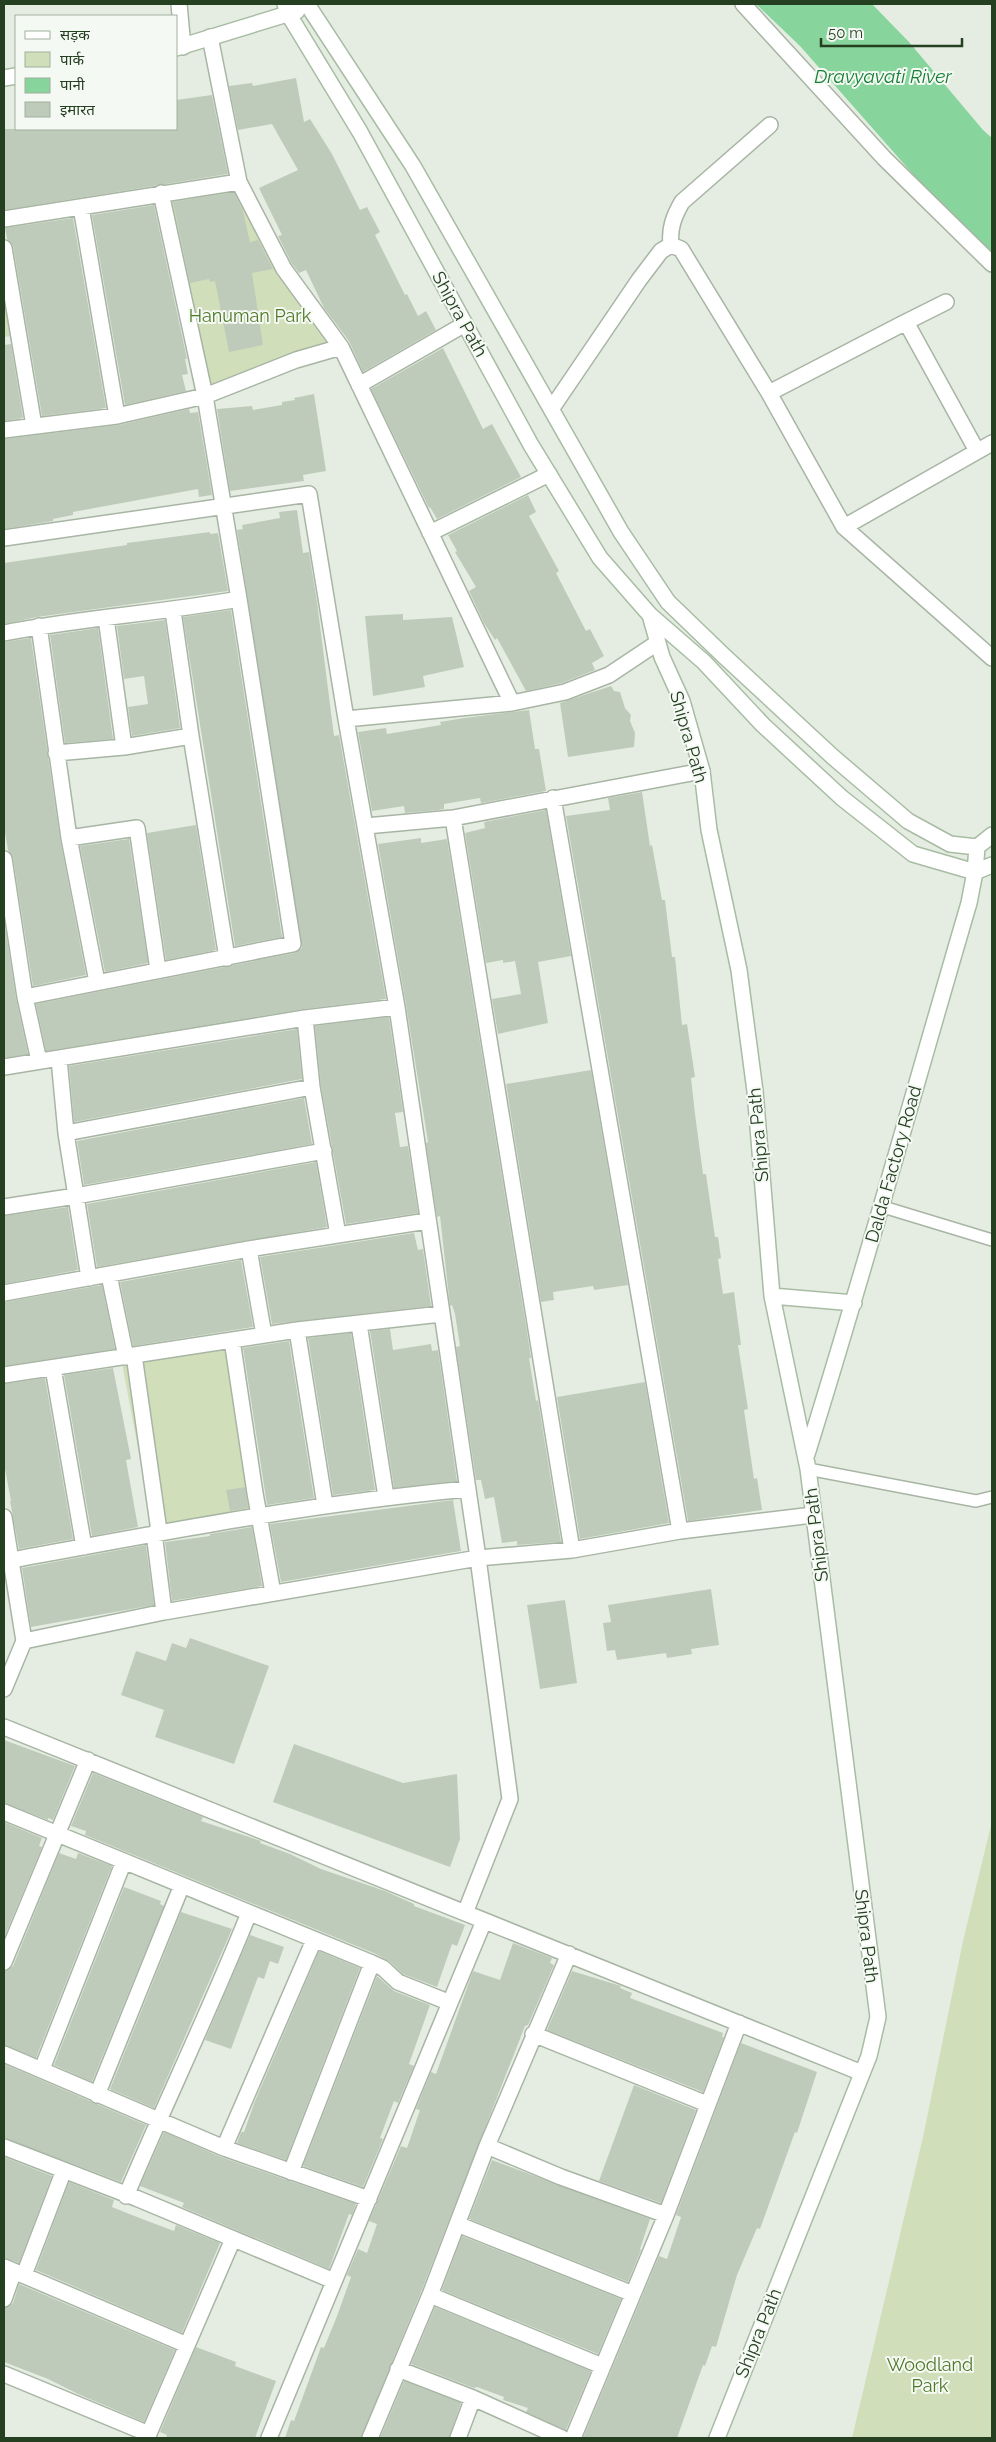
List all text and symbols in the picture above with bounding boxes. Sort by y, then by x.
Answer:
legend [15,15,178,130]
scale bar [821,15,962,47]
text: 50 m [828,24,863,42]
text: सड़क [60,26,90,44]
text: पार्क [60,51,84,69]
water label: Dravyavati River [814,65,953,87]
text: पानी [60,76,86,94]
text: इमारत [60,101,95,119]
street label: Shipra Path [428,268,492,360]
park label: Hanuman Park [189,305,312,326]
street label: Shipra Path [666,689,712,785]
street label: Dalda Factory Road [861,1083,925,1245]
street label: Shipra Path [743,1087,773,1183]
street label: Shipra Path [800,1487,832,1583]
street label: Shipra Path [851,1888,883,1984]
street label: Shipra Path [731,2285,785,2381]
park label: Woodland Park [887,2354,973,2396]

